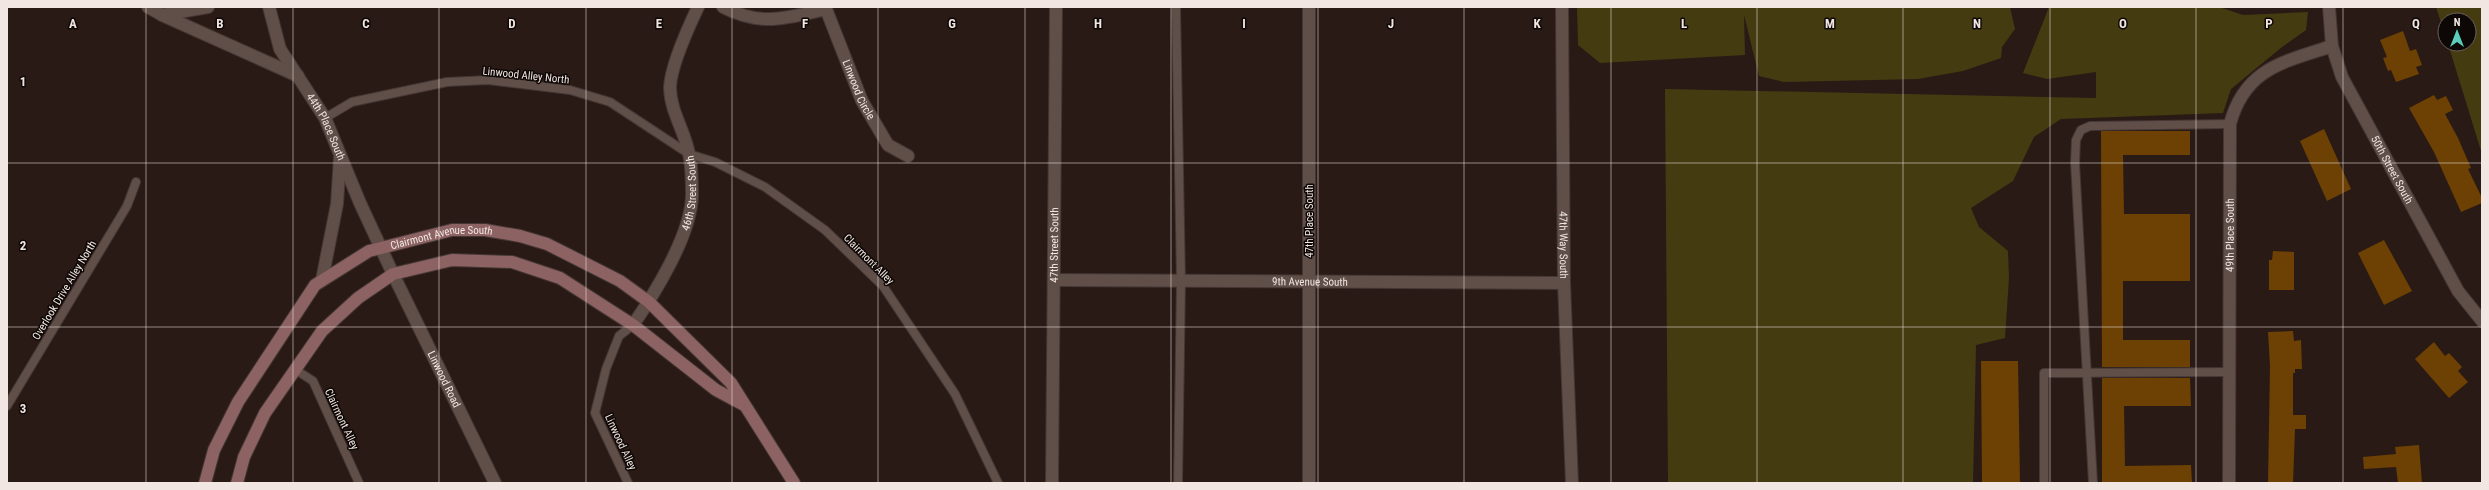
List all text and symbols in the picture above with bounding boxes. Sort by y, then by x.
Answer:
north arrow [2437,12,2477,52]
text: A [69,16,77,31]
text: B [216,16,224,31]
text: C [362,16,370,31]
text: D [508,16,516,31]
text: E [656,16,663,31]
text: F [802,16,808,31]
text: G [948,16,956,31]
text: H [1094,16,1102,31]
text: I [1242,16,1246,31]
text: J [1388,16,1394,31]
text: K [1533,16,1541,31]
text: L [1681,16,1687,31]
text: M [1825,16,1835,31]
text: N [1973,16,1981,31]
text: O [2119,16,2127,31]
text: P [2265,16,2273,31]
text: Q [2412,16,2420,31]
text: N [2454,16,2461,29]
street label: Linwood Circle [840,58,877,122]
street label: Linwood Alley North [482,64,570,87]
text: 1 [20,74,26,89]
street label: 44th Place South [303,91,348,162]
street label: 50th Street South [2368,134,2415,206]
street label: 46th Street South [679,154,699,232]
street label: 47th Place South [1303,184,1316,258]
street label: 49th Place South [2224,198,2237,272]
street label: 47th Street South [1048,207,1061,283]
street label: 47th Way South [1556,211,1570,279]
street label: Clairmont Avenue South [389,224,494,252]
street label: Clairmont Alley [841,231,897,288]
text: 2 [20,238,27,253]
street label: Overlook Drive Alley North [30,238,99,342]
street label: 9th Avenue South [1272,275,1348,289]
street label: Linwood Road [425,349,463,410]
street label: Clairmont Alley [322,387,362,452]
text: 3 [20,401,26,416]
street label: Linwood Alley [602,412,639,473]

